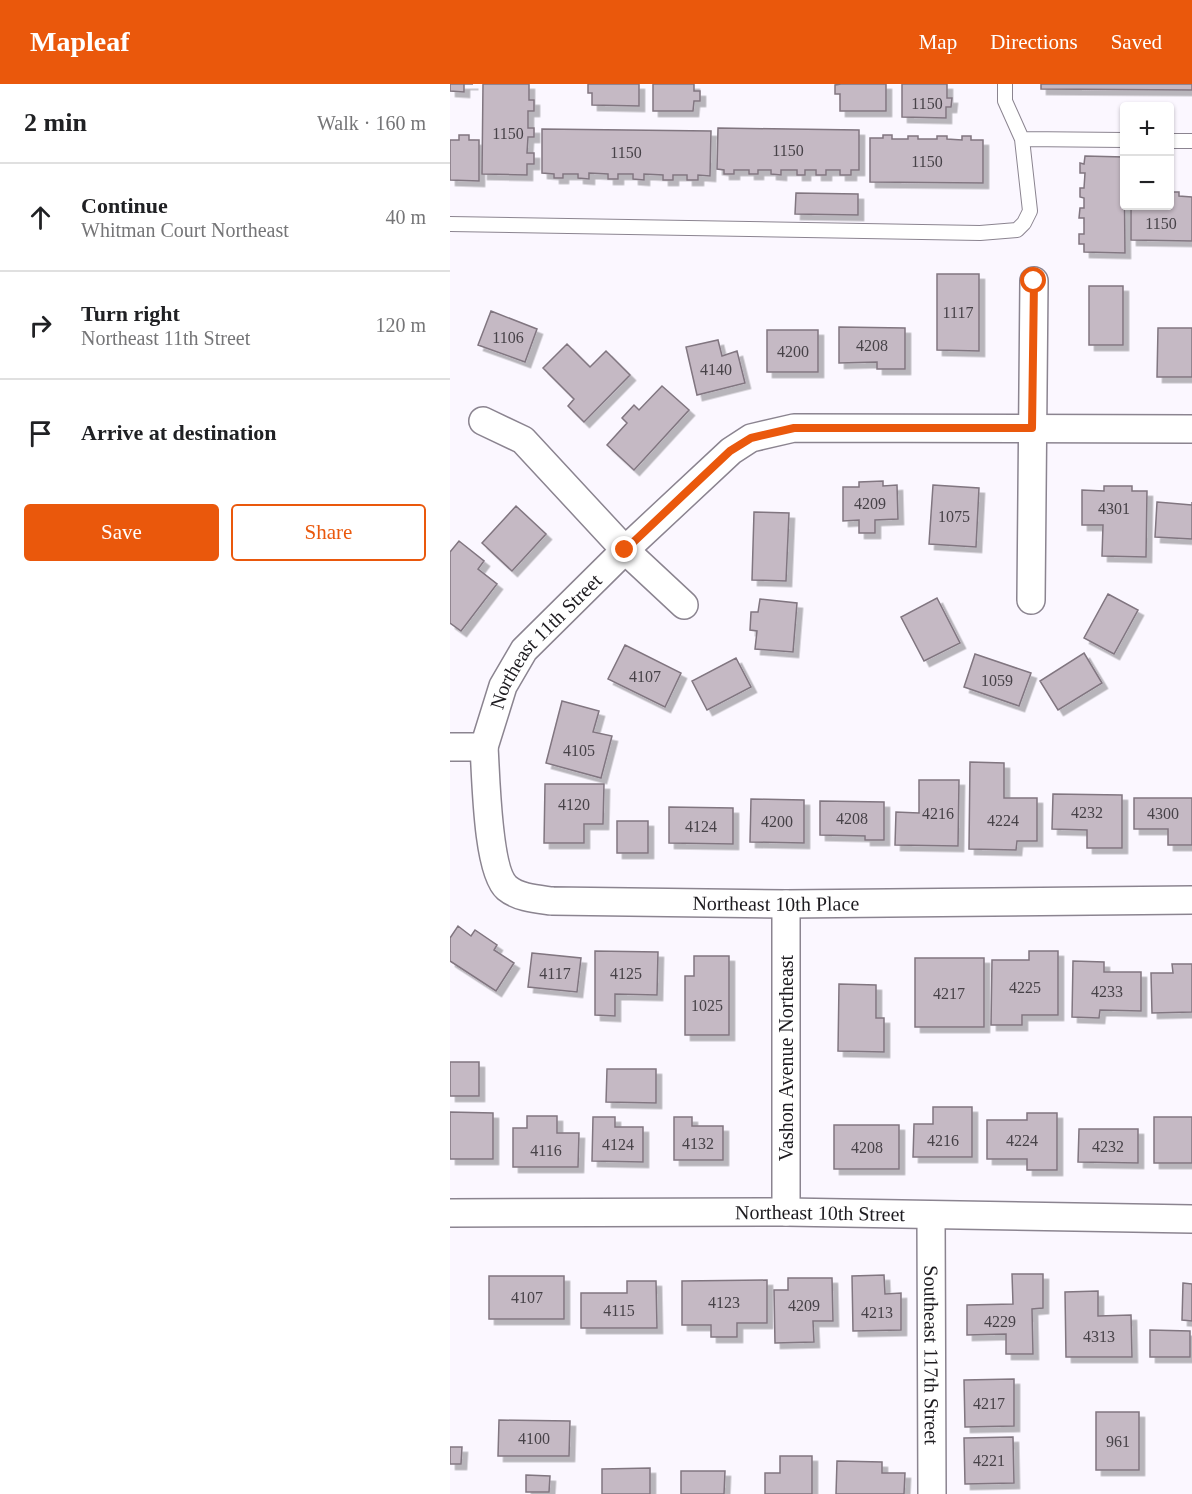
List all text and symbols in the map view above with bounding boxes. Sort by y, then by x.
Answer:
text: Mapleaf [30,26,130,57]
text: Map [919,30,957,54]
text: Directions [990,30,1078,54]
text: Saved [1111,30,1162,54]
house number: 1150 [911,95,943,112]
map controls [1120,102,1174,210]
button: + [1120,102,1174,156]
text: 2 min [24,108,87,137]
text: Walk · 160 m [317,112,426,134]
house number: 1150 [492,125,524,142]
house number: 1150 [772,142,804,159]
house number: 1150 [610,144,642,161]
house number: 1150 [911,153,943,170]
button: − [1120,156,1174,210]
text: Continue [81,193,168,218]
icon: ahead [24,201,57,234]
text: 40 m [385,206,426,228]
house number: 1150 [1145,215,1177,232]
text: Whitman Court Northeast [81,219,289,241]
route start [1020,267,1046,293]
text: Turn right [81,301,180,326]
house number: 1117 [943,304,973,321]
icon: right [24,309,57,342]
text: 120 m [375,314,426,336]
text: Northeast 11th Street [81,327,250,349]
house number: 1106 [492,329,524,346]
house number: 4208 [856,337,888,354]
house number: 4200 [777,343,809,360]
house number: 4140 [700,361,732,378]
icon: arrive [24,417,57,450]
text: Arrive at destination [81,420,277,445]
house number: 4209 [854,495,886,512]
house number: 4301 [1098,500,1130,517]
button: Save [24,504,219,561]
button: Share [231,504,426,561]
house number: 1075 [938,508,970,525]
route end [611,536,637,562]
street label: Northeast 11th Street [485,569,606,712]
house number: 4107 [629,668,661,685]
house number: 1059 [981,672,1013,689]
house number: 4105 [563,742,595,759]
house number: 4120 [558,796,590,813]
house number: 4232 [1071,804,1103,821]
house number: 4216 [922,805,954,822]
house number: 4300 [1147,805,1179,822]
house number: 4208 [836,810,868,827]
house number: 4224 [987,812,1019,829]
house number: 4200 [761,813,793,830]
house number: 4124 [685,818,717,835]
street label: Northeast 10th Place [692,892,859,915]
street label: Vashon Avenue Northeast [775,954,797,1161]
house number: 4117 [539,965,571,982]
house number: 4125 [610,965,642,982]
house number: 4225 [1009,979,1041,996]
house number: 4233 [1091,983,1123,1000]
house number: 4217 [933,985,965,1002]
house number: 1025 [691,997,723,1014]
house number: 4216 [927,1132,959,1149]
house number: 4224 [1006,1132,1038,1149]
house number: 4132 [682,1135,714,1152]
house number: 4124 [602,1136,634,1153]
house number: 4232 [1092,1138,1124,1155]
house number: 4208 [851,1139,883,1156]
house number: 4116 [530,1142,562,1159]
street label: Northeast 10th Street [735,1201,906,1225]
street label: Southeast 117th Street [920,1265,943,1445]
house number: 4107 [511,1289,543,1306]
house number: 4123 [708,1294,740,1311]
house number: 4209 [788,1297,820,1314]
house number: 4115 [603,1302,635,1319]
house number: 4213 [861,1304,893,1321]
house number: 4229 [984,1313,1016,1330]
house number: 4313 [1083,1328,1115,1345]
house number: 4217 [973,1395,1005,1412]
house number: 4100 [518,1430,550,1447]
house number: 961 [1106,1433,1130,1450]
house number: 4221 [973,1452,1005,1469]

